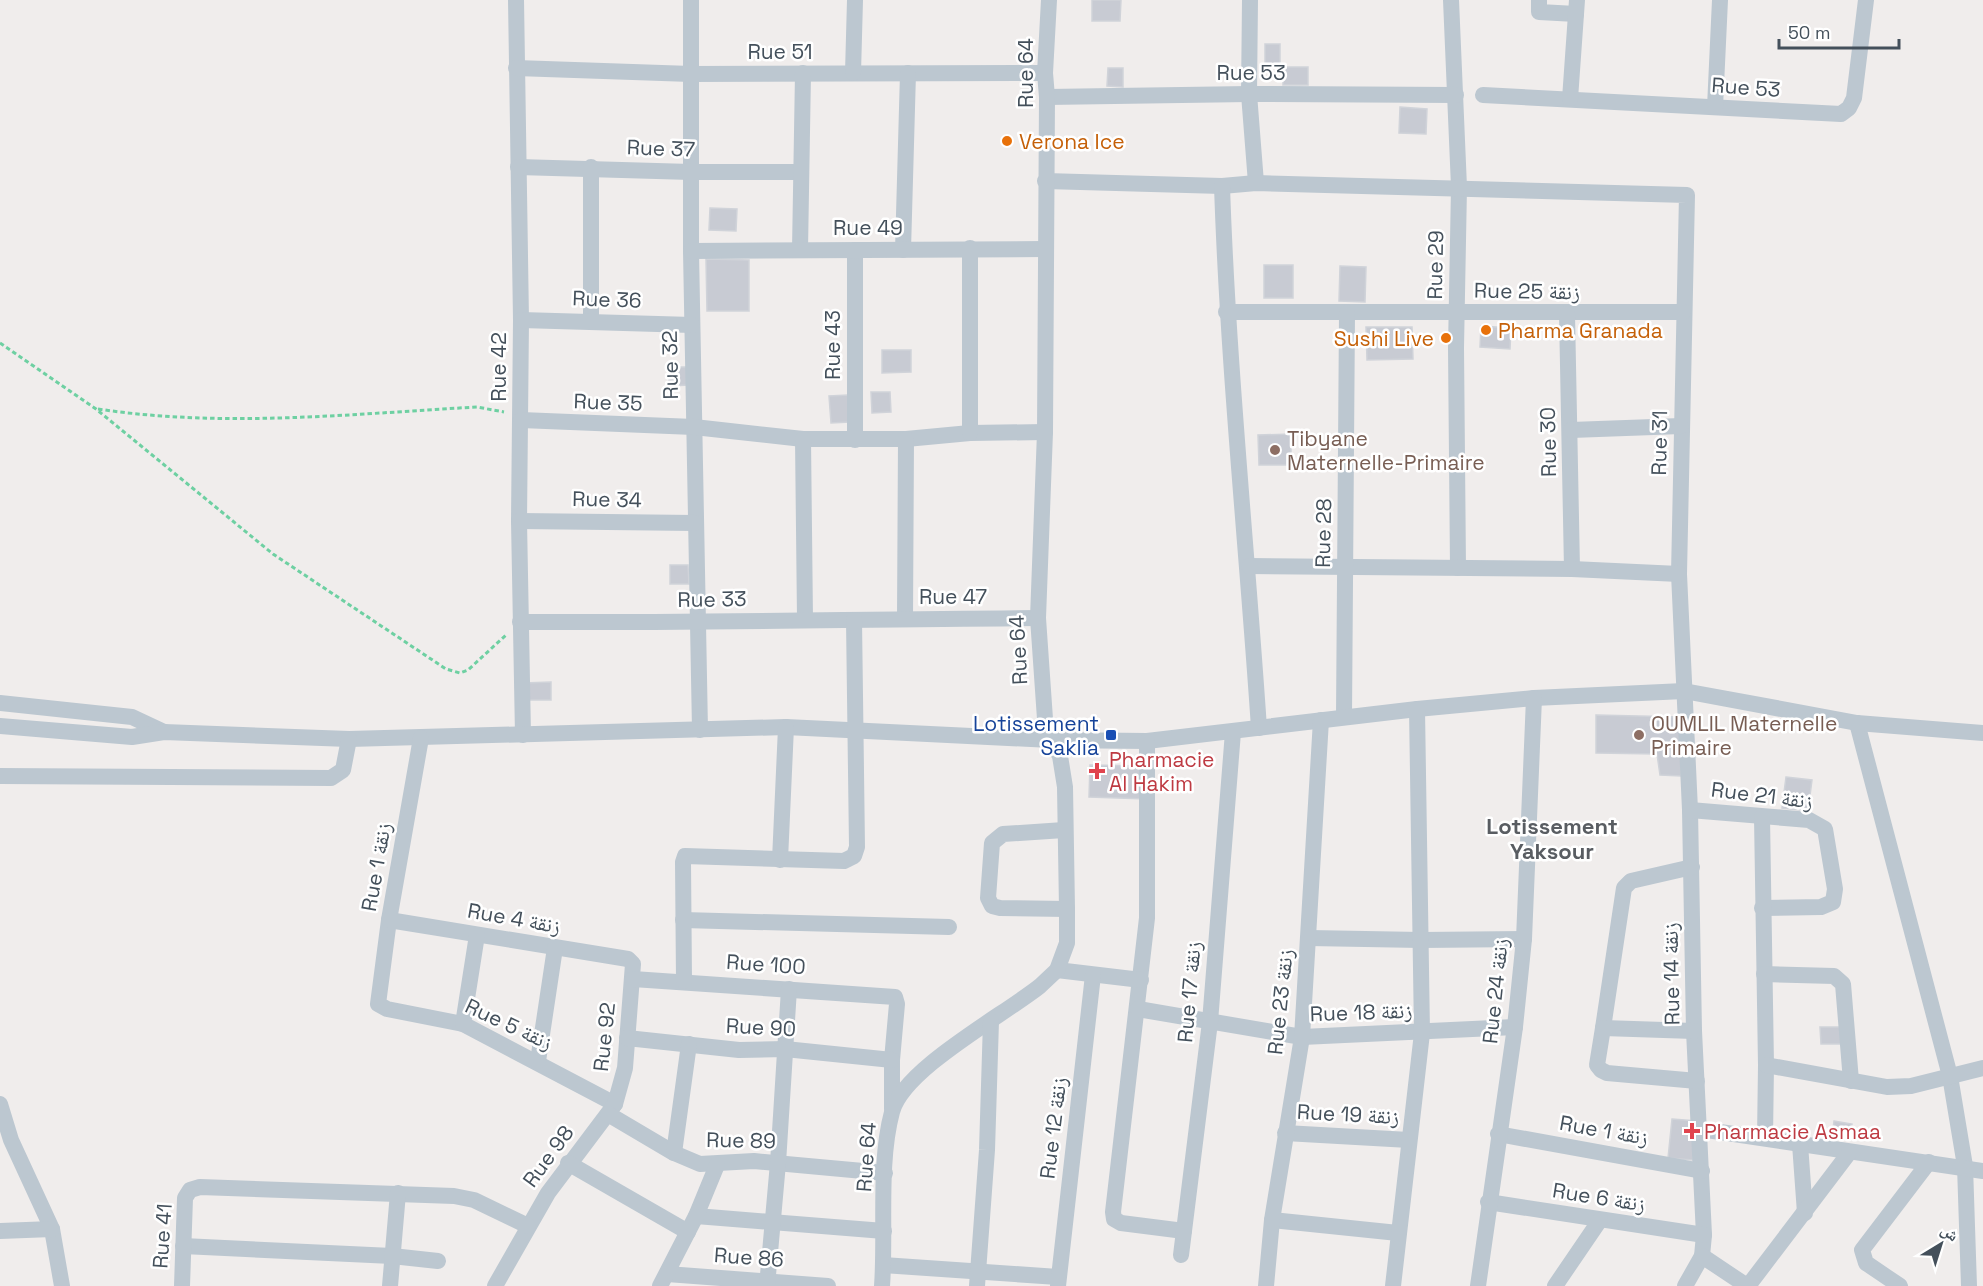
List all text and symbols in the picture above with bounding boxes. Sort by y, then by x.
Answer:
scale bar [1779,12,1899,50]
text: 50 m [1788,21,1830,44]
street label: Rue 51 [748,38,813,65]
street label: Rue 64 [1012,38,1039,108]
street label: Rue 53 [1216,59,1286,86]
street label: Rue 53 [1711,71,1781,103]
place label: Verona Ice [1019,128,1125,155]
street label: Rue 37 [626,133,696,163]
marker: Verona Ice [1000,134,1014,148]
street label: Rue 49 [833,214,903,241]
street label: Rue 29 [1421,230,1449,300]
street label: Rue 25 زنقة [1474,277,1580,305]
street label: Rue 36 [572,284,642,314]
street label: Rue 43 [819,310,846,380]
place label: Pharma Granada [1498,317,1663,344]
marker: Pharma Granada [1479,323,1493,337]
place label: Sushi Live [1334,325,1434,352]
street label: Rue 32 [656,330,684,400]
marker: Sushi Live [1439,331,1453,345]
street label: Rue 42 [485,332,512,402]
street label: Rue 35 [573,387,643,417]
street label: Rue 30 [1534,407,1562,477]
street label: Rue 31 [1645,410,1673,476]
place label: Tibyane Maternelle-Primaire [1287,425,1485,476]
marker: Tibyane Maternelle-Primaire [1268,443,1282,457]
street label: Rue 34 [572,485,642,513]
street label: Rue 28 [1309,498,1337,568]
street label: Rue 47 [919,583,987,610]
street label: Rue 33 [677,585,747,613]
street label: Rue 64 [1003,614,1033,686]
place label: Lotissement Saklia [973,710,1099,761]
place label: OUMLIL Maternelle Primaire [1651,710,1837,761]
marker: Lotissement Saklia [1104,728,1118,742]
marker: OUMLIL Maternelle Primaire [1632,728,1646,742]
place label: Pharmacie Al Hakim [1109,746,1214,797]
marker: Pharmacie Al Hakim [1090,764,1104,778]
street label: Rue 21 زنقة [1710,775,1814,815]
district label: Lotissement Yaksour [1486,812,1618,865]
street label: Rue 1 زنقة [355,821,397,913]
street label: Rue 4 زنقة [465,897,563,939]
street label: Rue 14 زنقة [1657,922,1685,1026]
street label: Rue 24 زنقة [1476,937,1514,1045]
street label: Rue 17 زنقة [1171,940,1207,1044]
street label: Rue 100 [725,948,807,980]
street label: Rue 23 زنقة [1261,948,1299,1056]
street label: Rue 5 زنقة [461,992,557,1056]
street label: Rue 18 زنقة [1309,997,1413,1027]
street label: Rue 92 [587,1001,621,1073]
street label: Rue 90 [725,1012,797,1042]
street label: Rue 12 زنقة [1033,1076,1073,1180]
street label: Rue 19 زنقة [1296,1098,1400,1130]
street label: Rue 1 زنقة [1558,1109,1650,1151]
place label: Pharmacie Asmaa [1704,1118,1881,1145]
street label: Rue 98 [517,1120,579,1192]
street label: Rue 64 [850,1121,882,1193]
marker: Pharmacie Asmaa [1685,1124,1699,1138]
street label: Rue 89 [706,1126,776,1154]
street label: Rue 6 زنقة [1551,1176,1647,1218]
street label: Rue 41 [146,1202,178,1270]
north arrow [1911,1214,1971,1274]
text: ش [1937,1219,1963,1246]
street label: Rue 86 [713,1241,785,1273]

